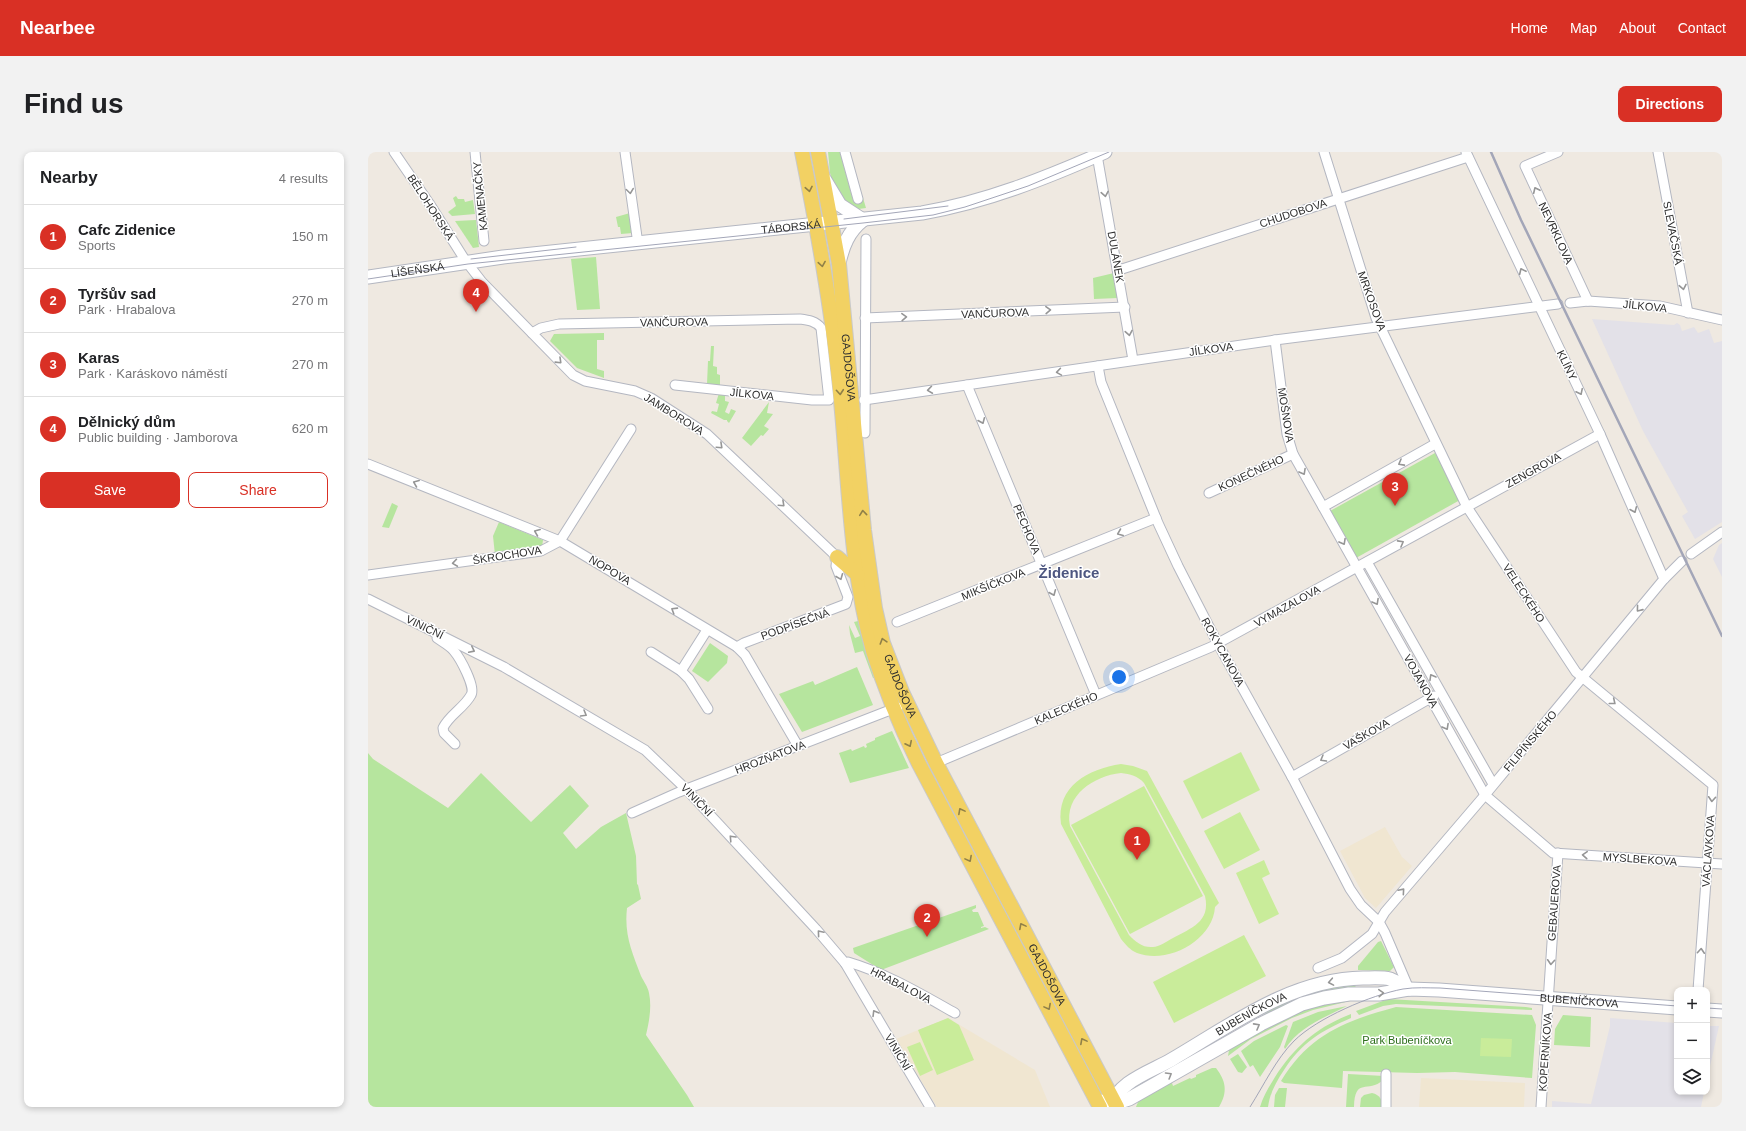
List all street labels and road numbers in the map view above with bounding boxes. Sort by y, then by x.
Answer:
street label: KAMENAČKY [470,160,490,231]
street label: BĚLOHORSKÁ [405,172,457,243]
street label: CHUDOBOVA [1258,196,1329,230]
street label: NEVRKLOVA [1537,200,1576,266]
street label: SLEVAČSKÁ [1661,200,1685,267]
street label: TÁBORSKÁ [760,218,822,236]
street label: DULÁNEK [1106,230,1127,284]
street label: LÍŠEŇSKÁ [390,260,446,280]
street label: MRKOSOVA [1356,269,1389,333]
street label: JÍLKOVA [1622,298,1668,314]
street label: VANČUROVA [961,306,1030,320]
street label: VANČUROVA [640,315,709,329]
street label: GAJDOŠOVA [840,333,858,403]
street label: JÍLKOVA [1188,340,1234,358]
street label: KLÍNY [1555,348,1580,383]
street label: JÍLKOVA [729,386,775,402]
street label: MOŠNOVA [1276,387,1296,444]
street label: JAMBOROVA [642,391,707,438]
street label: ZENGROVA [1503,450,1563,490]
street label: KONEČNÉHO [1216,452,1286,493]
street label: PECHOVA [1011,502,1043,556]
street label: ŠKROCHOVA [472,544,543,566]
street label: NOPOVA [587,553,633,587]
street label: VELECKÉHO [1501,562,1548,625]
street label: MIKŠÍČKOVA [959,566,1027,602]
street label: VYMAZALOVA [1252,583,1323,629]
street label: PODPÍSEČNÁ [759,606,832,642]
street label: VINIČNÍ [404,613,447,642]
street label: ROKYCANOVA [1199,616,1247,689]
street label: GAJDOŠOVA [882,652,920,720]
street label: VOJANOVA [1401,652,1441,710]
street label: KALECKÉHO [1033,689,1100,727]
street label: FILIPÍNSKÉHO [1501,708,1559,774]
street label: VAŠKOVA [1341,716,1392,752]
street label: HROZŇATOVA [733,738,808,776]
street label: VINIČNÍ [679,781,716,819]
street label: VÁCLAVKOVA [1699,814,1717,888]
street label: MYSLBEKOVA [1602,850,1678,868]
street label: GEBAUEROVA [1545,864,1563,941]
street label: GAJDOŠOVA [1026,942,1069,1008]
street label: HRABALOVA [869,965,934,1006]
street label: BUBENÍČKOVA [1213,990,1289,1038]
street label: BUBENÍČKOVA [1539,992,1619,1010]
street label: KOPERNÍKOVA [1536,1011,1554,1092]
street label: VINIČNÍ [882,1032,914,1073]

